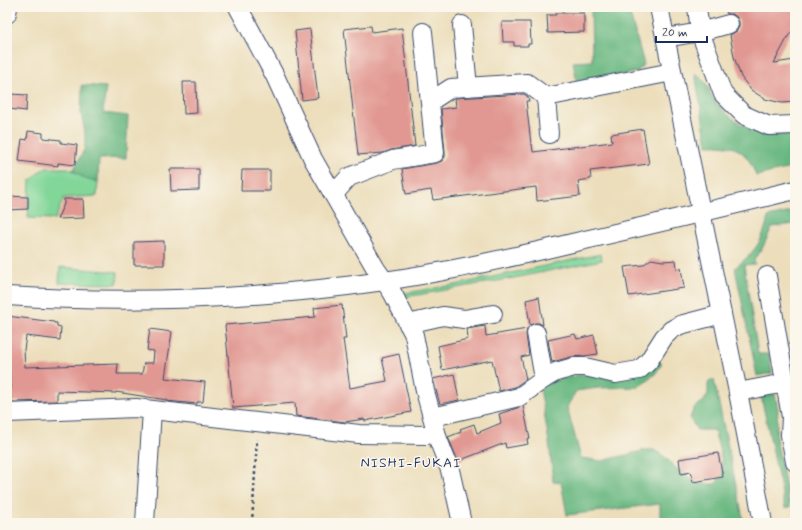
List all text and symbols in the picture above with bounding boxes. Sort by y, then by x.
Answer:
scale bar [656,18,707,44]
text: 20 m [662,25,688,41]
district label: NISHI-FUKAI [360,454,462,472]

